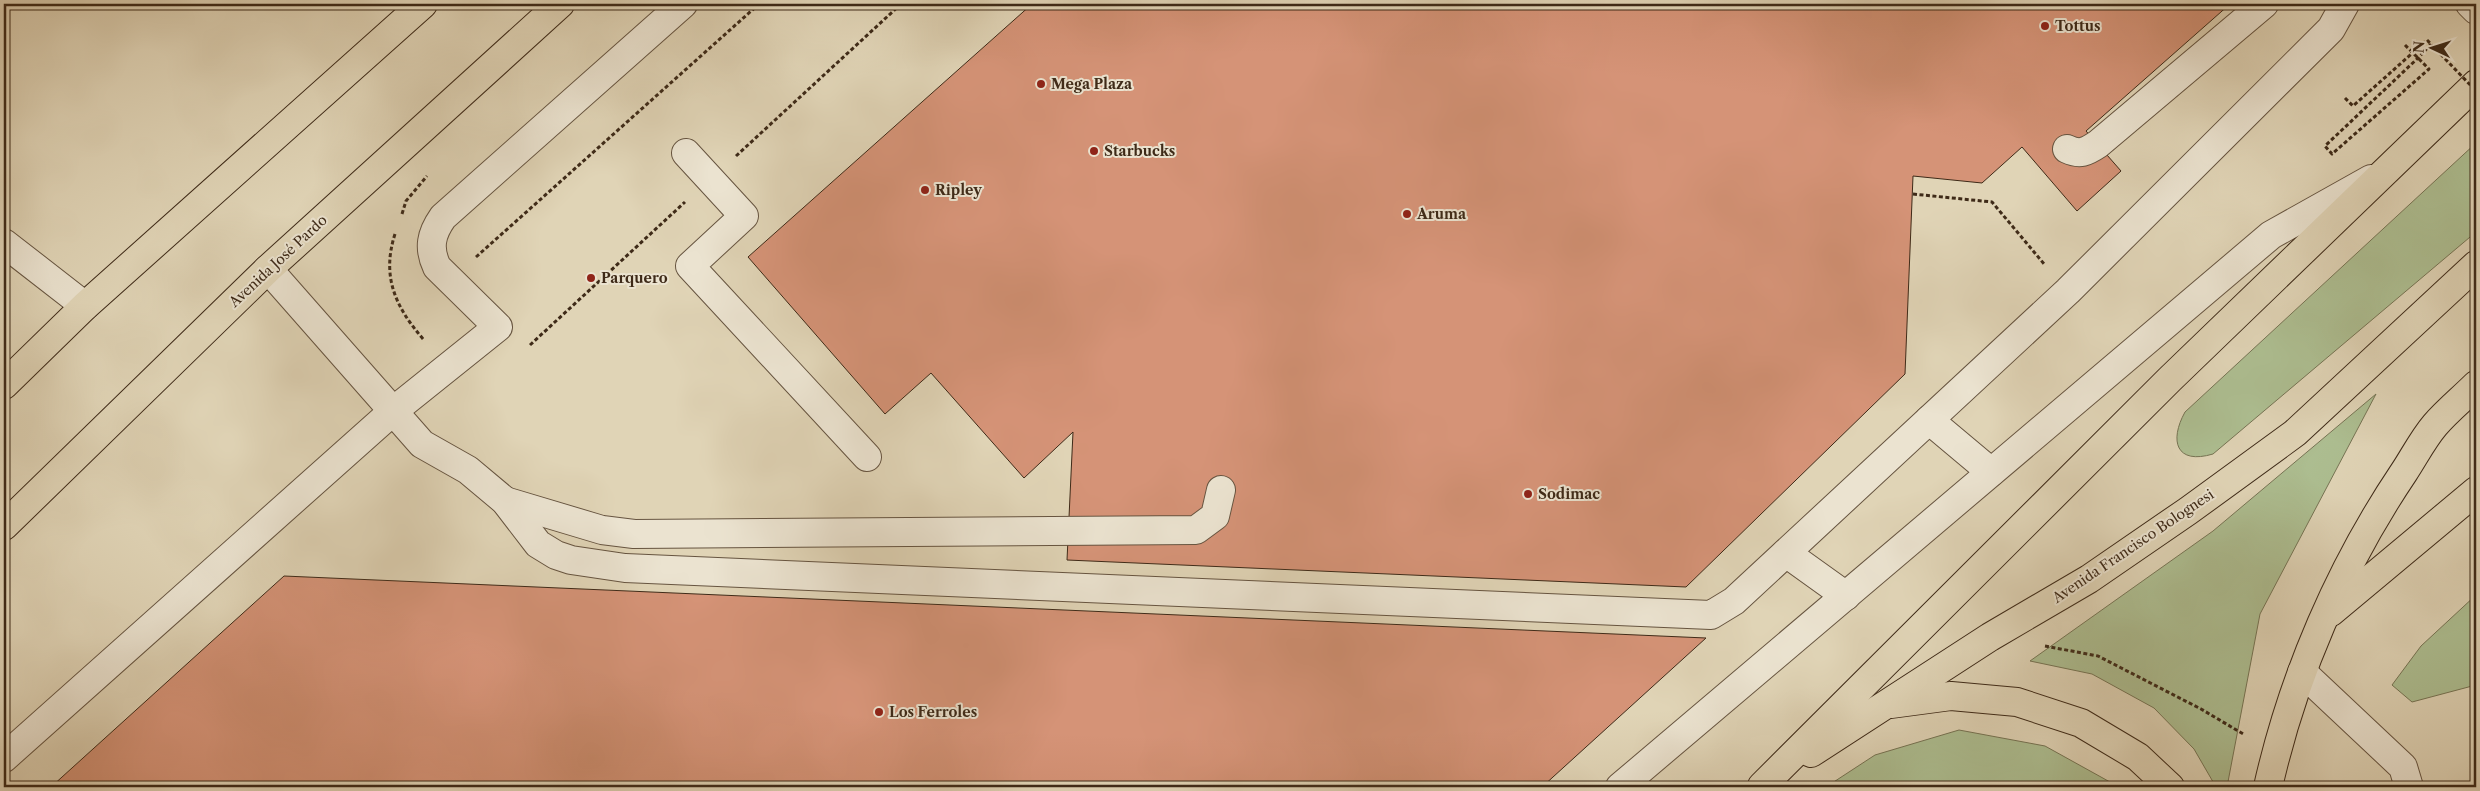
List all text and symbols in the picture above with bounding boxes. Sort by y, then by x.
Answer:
place label: Tottus [2055,17,2100,35]
marker: Tottus [2039,20,2051,32]
north arrow [2408,22,2458,72]
text: N [2410,40,2428,54]
place label: Mega Plaza [1051,75,1133,93]
marker: Mega Plaza [1035,78,1047,90]
place label: Starbucks [1104,142,1175,160]
marker: Starbucks [1088,145,1100,157]
place label: Ripley [935,181,982,199]
marker: Ripley [919,184,931,196]
place label: Aruma [1416,205,1467,223]
marker: Aruma [1401,208,1413,220]
street label: Avenida José Pardo [225,211,331,312]
place label: Parquero [601,269,668,287]
marker: Parquero [585,272,597,284]
place label: Sodimac [1538,485,1600,503]
street label: Avenida Francisco Bolognesi [2048,485,2217,607]
marker: Sodimac [1522,488,1534,500]
place label: Los Ferroles [889,703,977,721]
marker: Los Ferroles [873,706,885,718]

